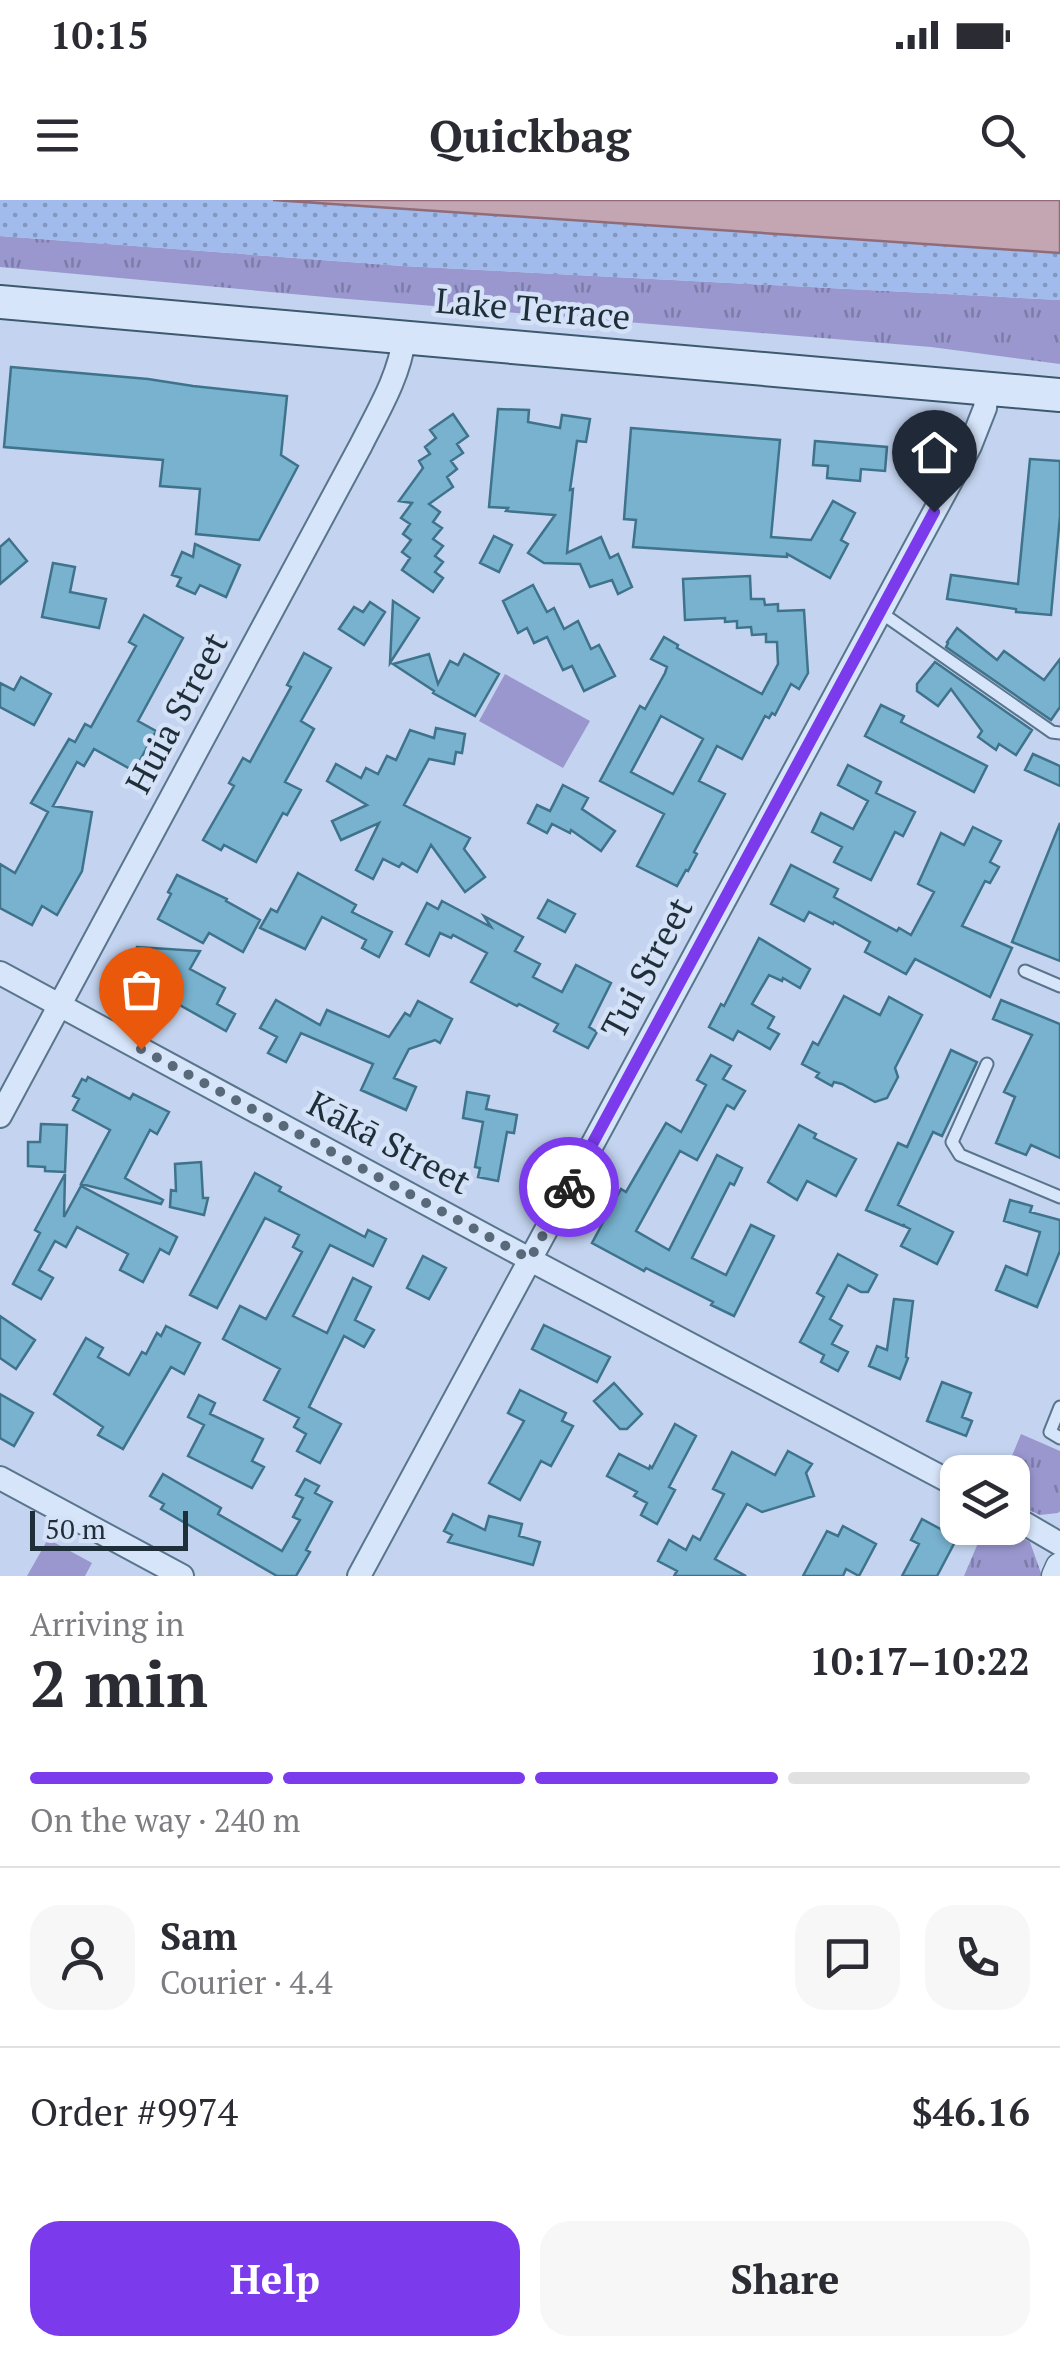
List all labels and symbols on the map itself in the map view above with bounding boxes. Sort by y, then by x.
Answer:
street label: Lake Terrace [434,277,632,339]
pin [892,410,977,513]
street label: Huia Street [115,624,238,801]
street label: Tui Street [590,889,702,1046]
pin [99,947,184,1050]
street label: Kākā Street [300,1080,479,1204]
courier [519,1137,619,1237]
scale bar [30,1506,188,1550]

